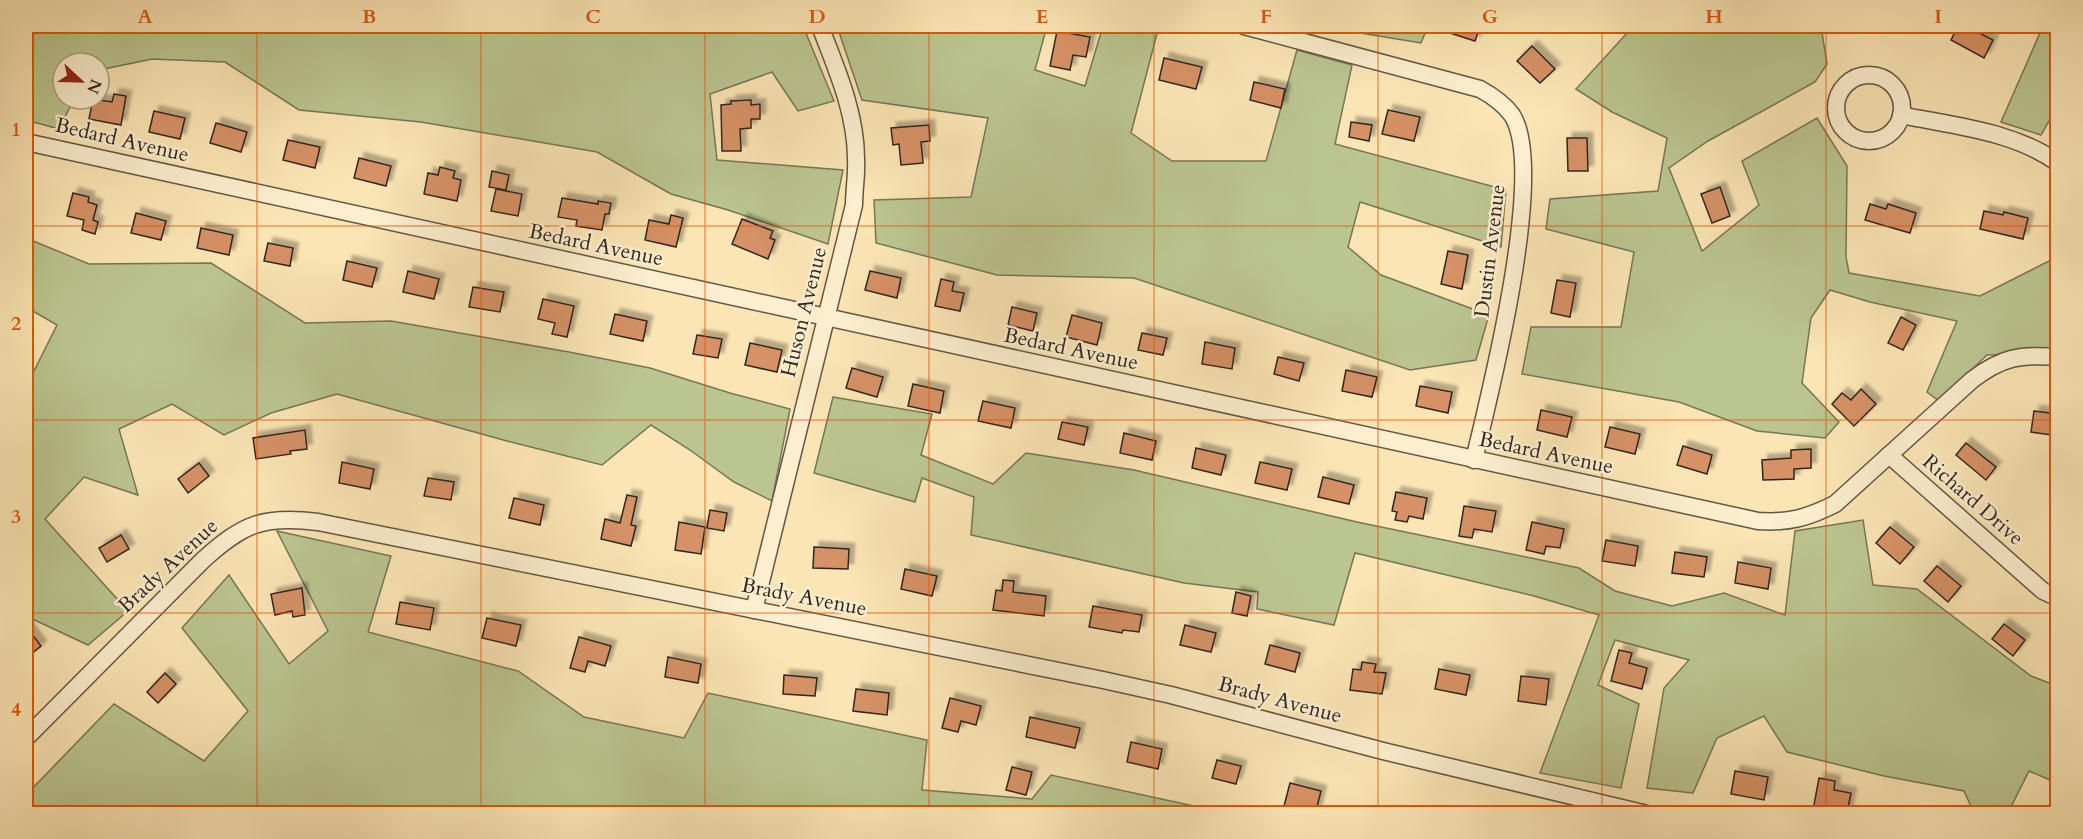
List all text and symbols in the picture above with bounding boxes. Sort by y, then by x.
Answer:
text: A [137,3,153,30]
text: B [362,3,376,30]
text: C [585,3,601,30]
text: D [808,3,826,30]
text: E [1036,3,1048,30]
text: F [1260,3,1272,30]
text: G [1482,3,1498,30]
text: H [1705,3,1723,30]
text: I [1934,3,1942,30]
north arrow [51,51,111,111]
text: N [81,76,107,97]
street label: Bedard Avenue [52,111,192,169]
text: 1 [11,116,21,143]
street label: Dustin Avenue [1467,183,1513,319]
street label: Bedard Avenue [526,217,666,273]
street label: Huson Avenue [774,244,834,380]
text: 2 [11,310,21,337]
street label: Bedard Avenue [1001,321,1141,377]
street label: Bedard Avenue [1476,425,1616,481]
street label: Richard Drive [1916,448,2030,552]
text: 3 [11,503,21,530]
street label: Brady Avenue [112,512,224,620]
street label: Brady Avenue [739,571,869,623]
street label: Brady Avenue [1215,670,1345,730]
text: 4 [11,696,21,723]

